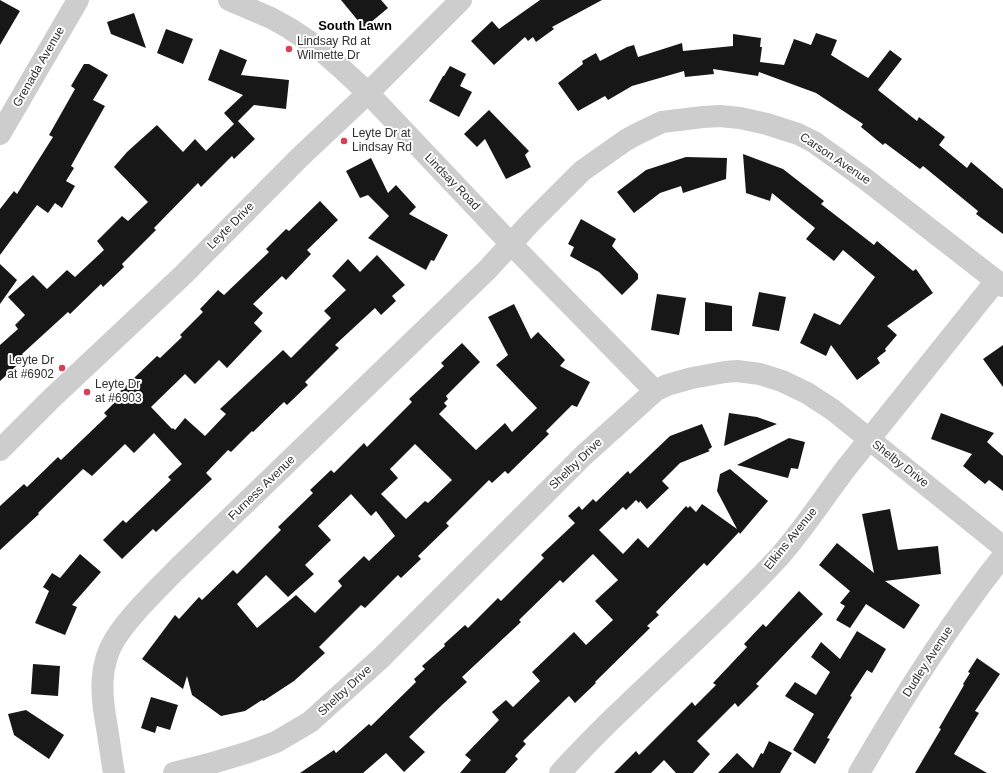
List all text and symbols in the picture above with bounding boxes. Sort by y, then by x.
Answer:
district label: South Lawn [318,18,392,34]
street label: Grenada Avenue [10,24,68,110]
place label: Lindsay Rd at Wilmette Dr [297,35,370,63]
marker: Lindsay Rd at Wilmette Dr [284,44,294,54]
place label: Leyte Dr at Lindsay Rd [352,127,412,155]
street label: Carson Avenue [797,130,873,188]
marker: Leyte Dr at Lindsay Rd [339,136,349,146]
street label: Lindsay Road [421,151,483,213]
street label: Leyte Drive [204,199,258,253]
place label: Leyte Dr at #6902 [7,354,54,382]
marker: Leyte Dr at #6902 [57,363,67,373]
place label: Leyte Dr at #6903 [95,378,142,406]
marker: Leyte Dr at #6903 [82,387,92,397]
street label: Shelby Drive [547,435,605,493]
street label: Shelby Drive [869,437,931,491]
street label: Furness Avenue [226,453,298,523]
street label: Elkins Avenue [762,505,820,573]
street label: Dudley Avenue [900,624,956,700]
street label: Shelby Drive [315,663,375,719]

